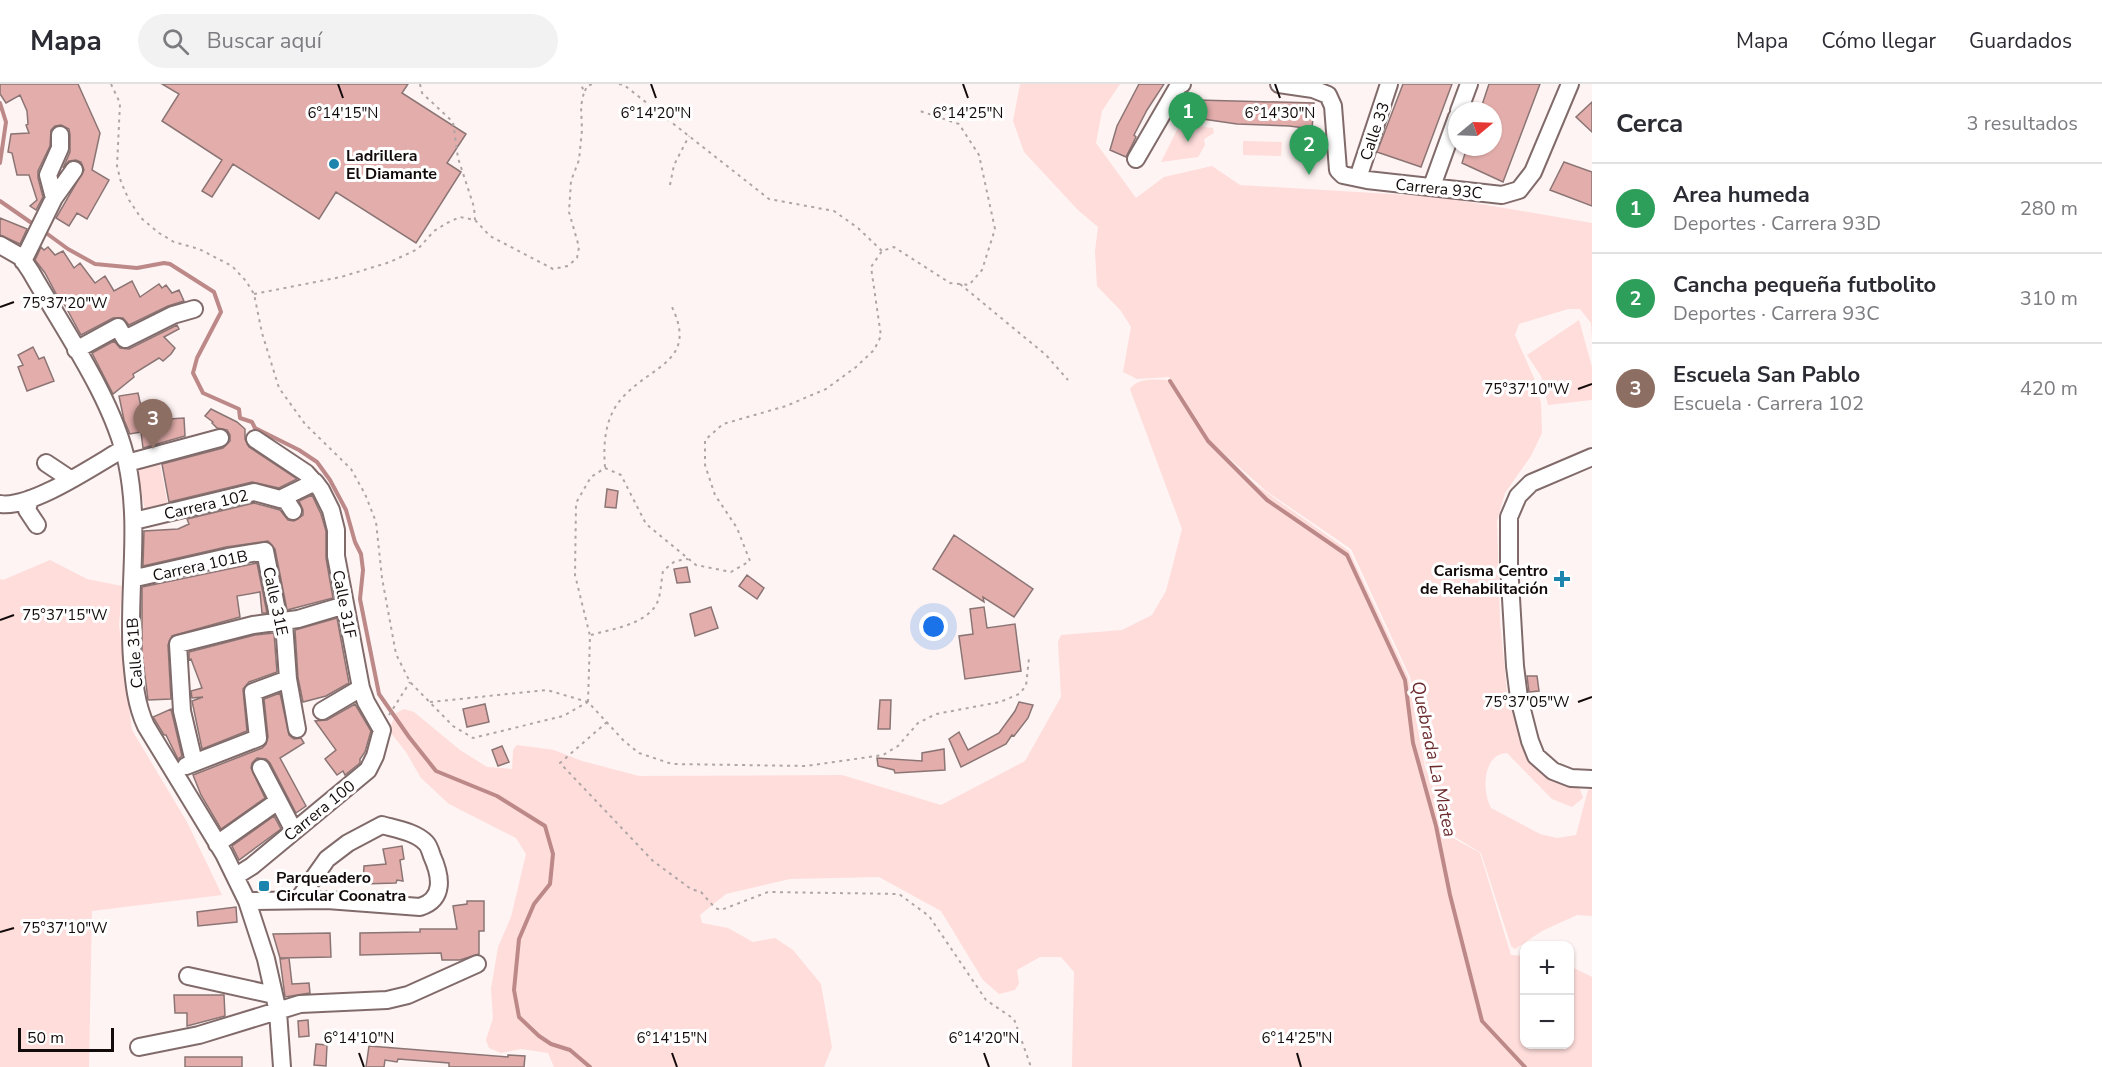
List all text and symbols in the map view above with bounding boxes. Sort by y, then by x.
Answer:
search box [138,14,558,68]
text: Mapa [30,22,102,60]
icon: search [159,25,192,58]
text: Buscar aquí [207,26,322,56]
text: Mapa [1736,27,1788,55]
text: Cómo llegar [1821,27,1936,55]
text: Guardados [1969,27,2072,55]
pin: 1 [1168,92,1208,142]
street label: Calle 33 [1355,99,1395,163]
north arrow [1448,102,1502,156]
text: 6°14'15"N [308,103,378,123]
text: 6°14'20"N [621,103,691,123]
text: 6°14'25"N [933,103,1003,123]
text: 6°14'30"N [1245,103,1315,123]
text: Cerca [1616,106,1683,141]
text: 3 resultados [1967,110,2078,137]
pin: 2 [1290,126,1328,175]
place label: Ladrillera El Diamante [346,145,437,185]
marker: Ladrillera El Diamante [327,157,341,171]
street label: Carrera 93C [1394,174,1484,205]
text: Area humeda [1673,180,1810,210]
text: 1 [1630,195,1642,222]
text: 280 m [2020,195,2078,222]
text: Deportes · Carrera 93D [1673,210,1881,237]
text: Cancha pequeña futbolito [1673,270,1936,300]
text: 2 [1630,285,1642,312]
text: 310 m [2020,285,2078,312]
text: 75°37'20"W [22,293,108,313]
text: Deportes · Carrera 93C [1673,300,1880,327]
text: Escuela San Pablo [1673,360,1860,390]
text: 3 [1630,375,1642,402]
text: 420 m [2020,375,2078,402]
text: 75°37'10"W [1484,379,1570,399]
text: Escuela · Carrera 102 [1673,390,1864,417]
pin: 3 [134,400,172,449]
street label: Carrera 102 [162,485,251,525]
street label: Carrera 101B [151,545,250,587]
place label: Carisma Centro de Rehabilitación [1420,560,1548,600]
street label: Calle 31E [257,565,293,638]
street label: Calle 31F [327,568,361,640]
marker: Carisma Centro de Rehabilitación [1553,570,1571,588]
text: 75°37'15"W [22,605,108,625]
your location [919,612,948,641]
street label: Calle 31B [122,617,148,689]
water label: Quebrada La Matea [1406,679,1462,839]
text: 75°37'05"W [1484,692,1570,712]
street label: Carrera 100 [279,775,360,846]
place label: Parqueadero Circular Coonatra [276,867,406,907]
marker: Parqueadero Circular Coonatra [257,879,271,893]
text: 75°37'10"W [22,918,108,938]
map controls [1520,941,1574,1049]
button: + [1520,941,1574,995]
button: − [1520,995,1574,1049]
scale bar [18,1025,114,1052]
text: 50 m [27,1027,64,1049]
text: 6°14'10"N [324,1028,394,1048]
text: 6°14'15"N [637,1028,707,1048]
text: 6°14'20"N [949,1028,1019,1048]
text: 6°14'25"N [1262,1028,1332,1048]

